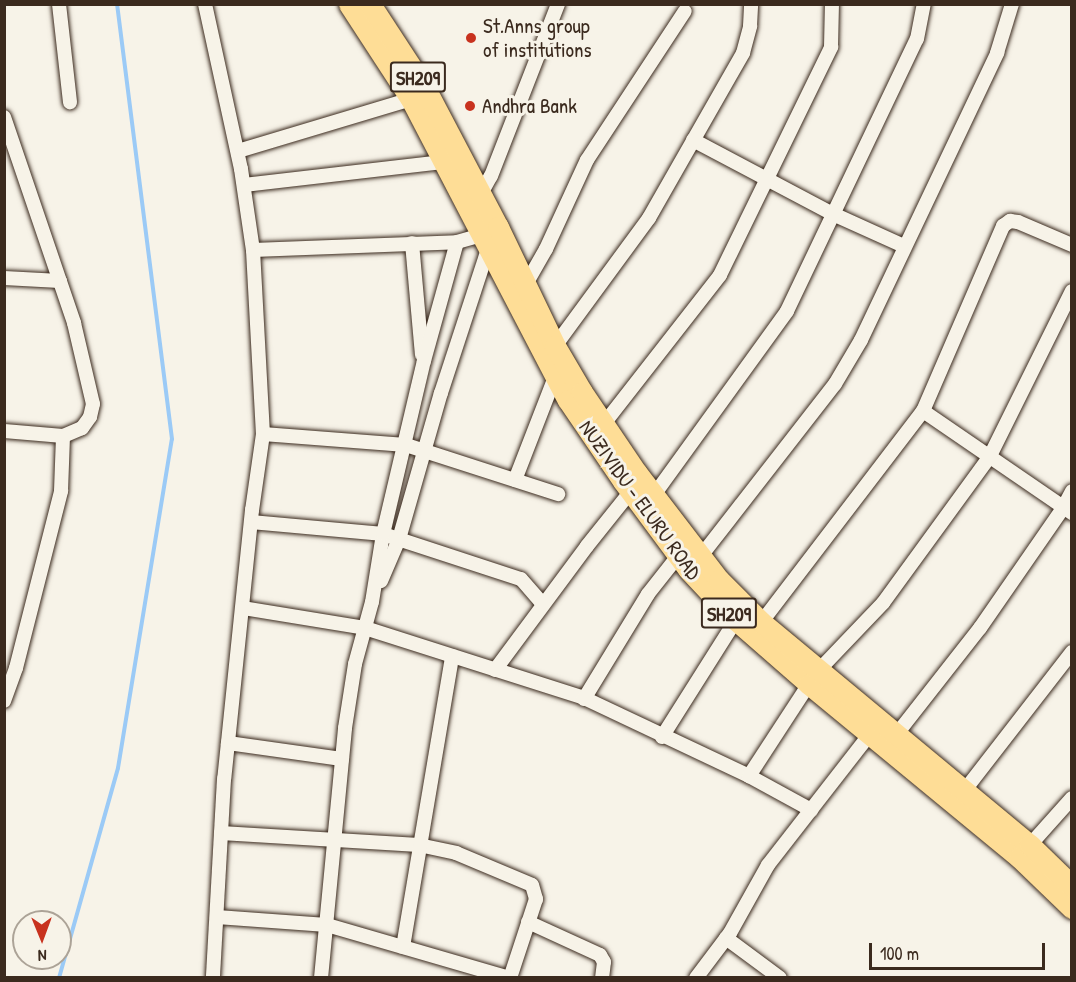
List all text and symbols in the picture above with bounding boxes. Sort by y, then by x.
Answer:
place label: St.Anns group of institutions [483,13,592,63]
marker: St.Anns group of institutions [464,31,478,45]
road number: SH209 [390,60,446,94]
place label: Andhra Bank [482,93,577,119]
marker: Andhra Bank [463,99,477,113]
street label: NUZIVIDU - ELURU ROAD [574,415,706,585]
road number: SH209 [700,596,758,630]
north arrow [12,910,72,970]
scale bar [872,931,1048,969]
text: 100 m [880,941,919,966]
text: N [38,945,47,967]

